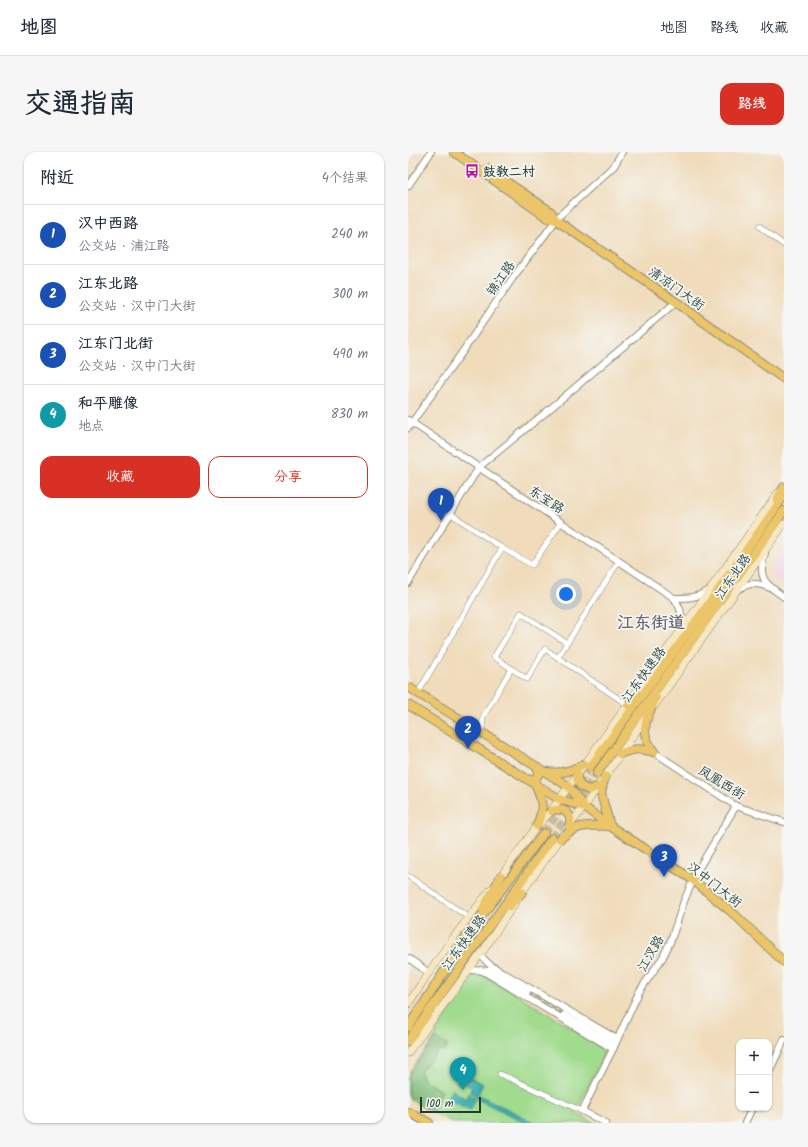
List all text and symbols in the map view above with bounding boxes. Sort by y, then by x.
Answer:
text: 地图 [20,13,58,43]
text: 地图 [660,17,688,39]
text: 路线 [710,17,738,39]
text: 收藏 [760,17,788,39]
text: 交通指南 [24,82,136,127]
button: 路线 [720,83,784,125]
place label: 鼓教二村 [483,162,535,183]
bus stop icon: 鼓教二村 [464,163,480,179]
text: 附近 [40,165,74,192]
text: 4个结果 [322,168,368,189]
text: 汉中西路 [78,212,138,236]
text: 1 [51,224,55,245]
text: 240 m [331,224,368,245]
text: 公交站 · 浦江路 [78,236,170,257]
street label: 锦江路 [481,257,521,301]
street label: 清凉门大街 [643,262,709,316]
text: 江东北路 [78,272,138,296]
text: 2 [49,284,57,305]
text: 300 m [332,284,368,305]
text: 公交站 · 汉中门大街 [78,296,196,317]
text: 江东门北街 [78,332,153,356]
text: 3 [49,344,57,365]
text: 490 m [332,344,368,365]
text: 公交站 · 汉中门大街 [78,356,196,377]
text: 和平雕像 [78,392,138,416]
text: 4 [49,404,57,425]
text: 830 m [331,404,368,425]
text: 地点 [78,416,104,437]
button: 收藏 [40,456,200,498]
button: 分享 [208,456,368,498]
street label: 东宝路 [524,481,568,520]
pin: 1 [428,488,454,521]
street label: 江东北路 [710,550,757,604]
your location [556,584,576,604]
district label: 江东街道 [617,610,685,637]
street label: 江东快速路 [617,642,672,707]
pin: 2 [455,716,481,749]
street label: 凤凰西街 [694,761,749,806]
pin: 3 [651,844,677,877]
street label: 汉中门大街 [682,857,746,913]
street label: 江东快速路 [437,910,492,975]
street label: 江汊路 [632,932,670,976]
map controls [736,1039,772,1111]
button: + [736,1039,772,1075]
pin: 4 [450,1057,476,1090]
button: − [736,1075,772,1111]
scale bar [420,1095,481,1114]
text: 100 m [426,1095,454,1113]

